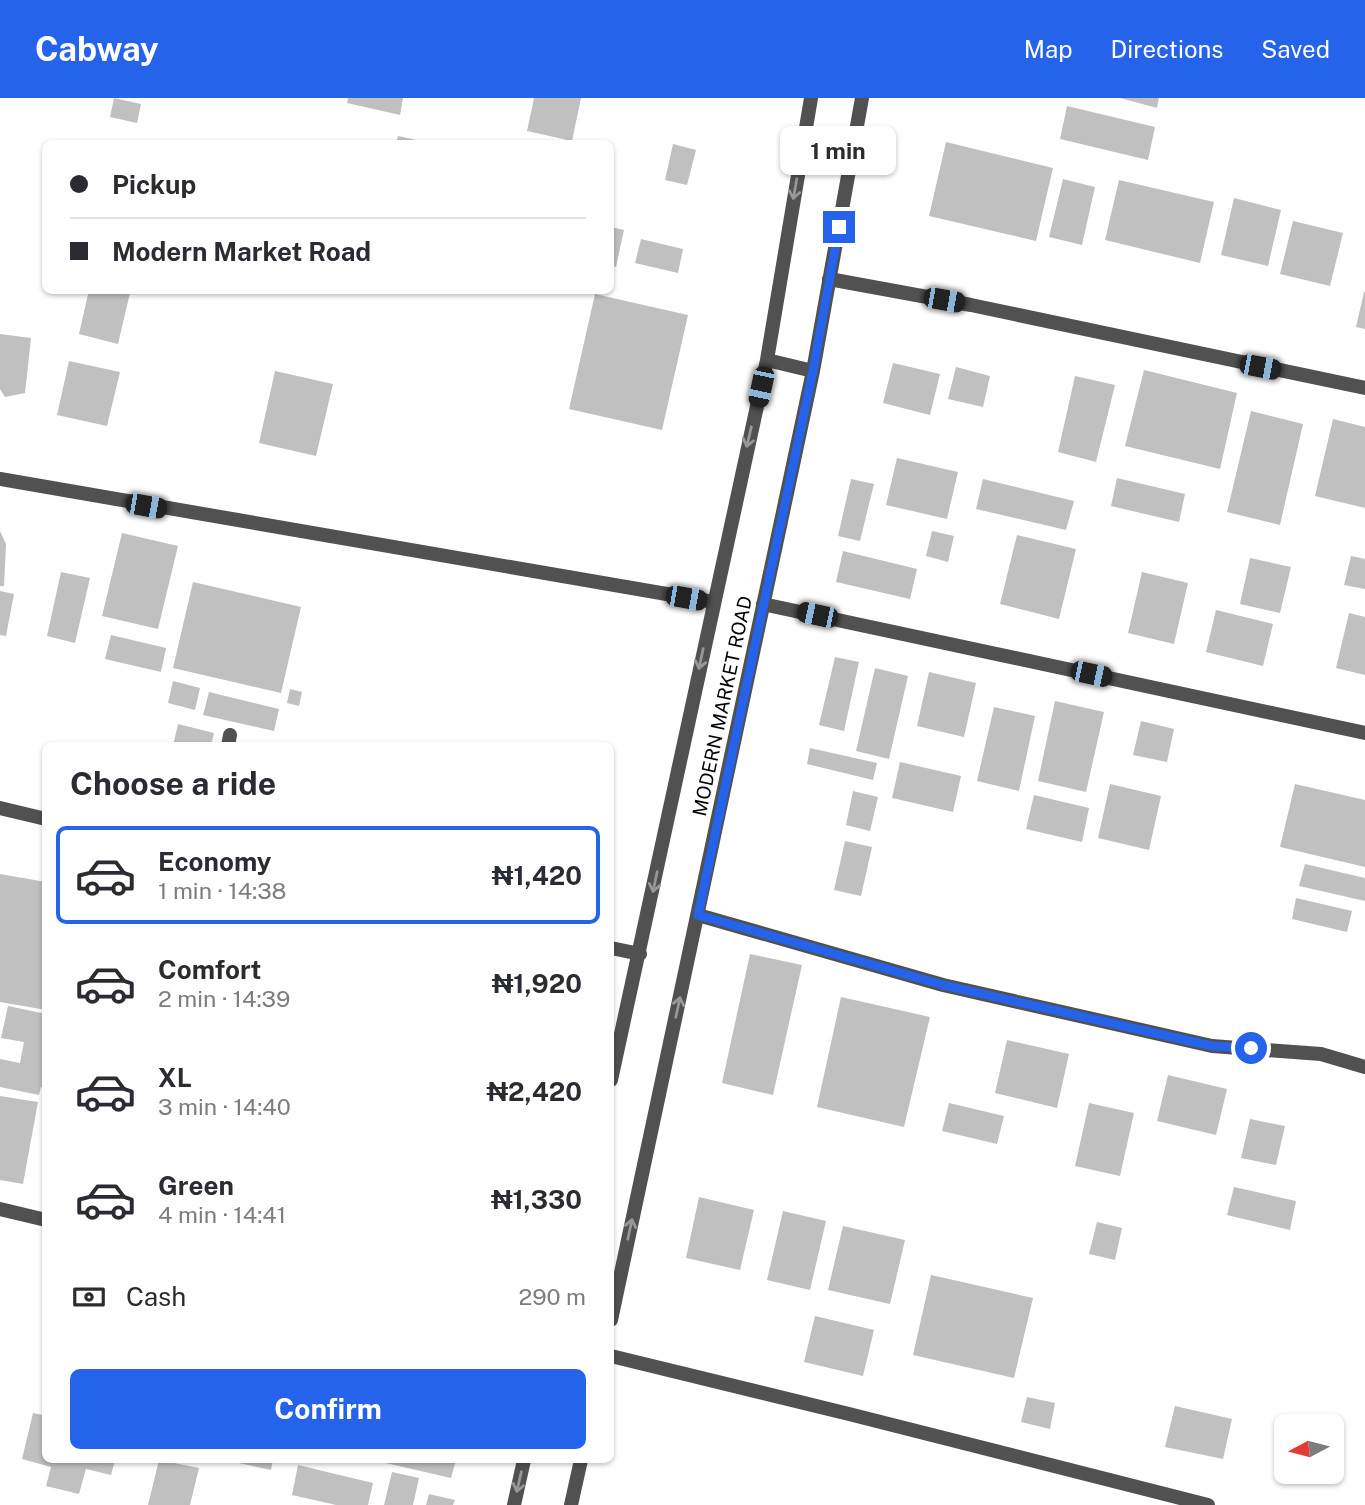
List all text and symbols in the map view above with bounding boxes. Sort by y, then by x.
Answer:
text: Cabway [35,30,159,68]
text: Map [1024,35,1073,63]
text: Directions [1111,35,1223,63]
text: Saved [1261,35,1330,63]
callout: 1 min [781,125,897,174]
text: 1 min [810,137,866,164]
text: Pickup [112,169,196,200]
one-way arrow [788,178,801,200]
route end [823,211,855,243]
text: Modern Market Road [112,236,371,267]
car [922,286,967,314]
car [1238,353,1283,381]
car [747,364,776,410]
one-way arrow [742,425,756,448]
car [124,492,169,520]
car [664,584,709,612]
street label: MODERN MARKET ROAD [688,594,756,818]
car [795,600,840,630]
one-way arrow [693,647,707,670]
car [1069,659,1114,689]
text: Choose a ride [70,765,276,802]
icon: car [74,844,137,907]
text: Economy [158,846,271,877]
text: ₦1,420 [492,860,582,891]
one-way arrow [647,870,661,893]
text: 1 min · 14:38 [158,877,287,904]
icon: car [74,952,137,1015]
text: Comfort [158,954,261,985]
text: ₦1,920 [492,968,582,999]
text: 2 min · 14:39 [158,985,290,1012]
one-way arrow [672,996,686,1019]
route start [1235,1032,1267,1064]
icon: car [74,1060,137,1123]
text: XL [158,1062,192,1093]
text: ₦2,420 [486,1076,582,1107]
text: 3 min · 14:40 [158,1093,291,1120]
icon: car [74,1168,137,1231]
text: Green [158,1170,234,1201]
text: ₦1,330 [491,1184,582,1215]
text: 4 min · 14:41 [158,1201,286,1228]
one-way arrow [624,1218,638,1241]
icon: cash [70,1278,108,1316]
text: Cash [126,1281,186,1312]
text: 290 m [519,1283,586,1310]
button: Confirm [70,1369,586,1449]
north arrow [1274,1414,1344,1484]
map controls [1274,1414,1344,1484]
one-way arrow [512,1470,525,1493]

